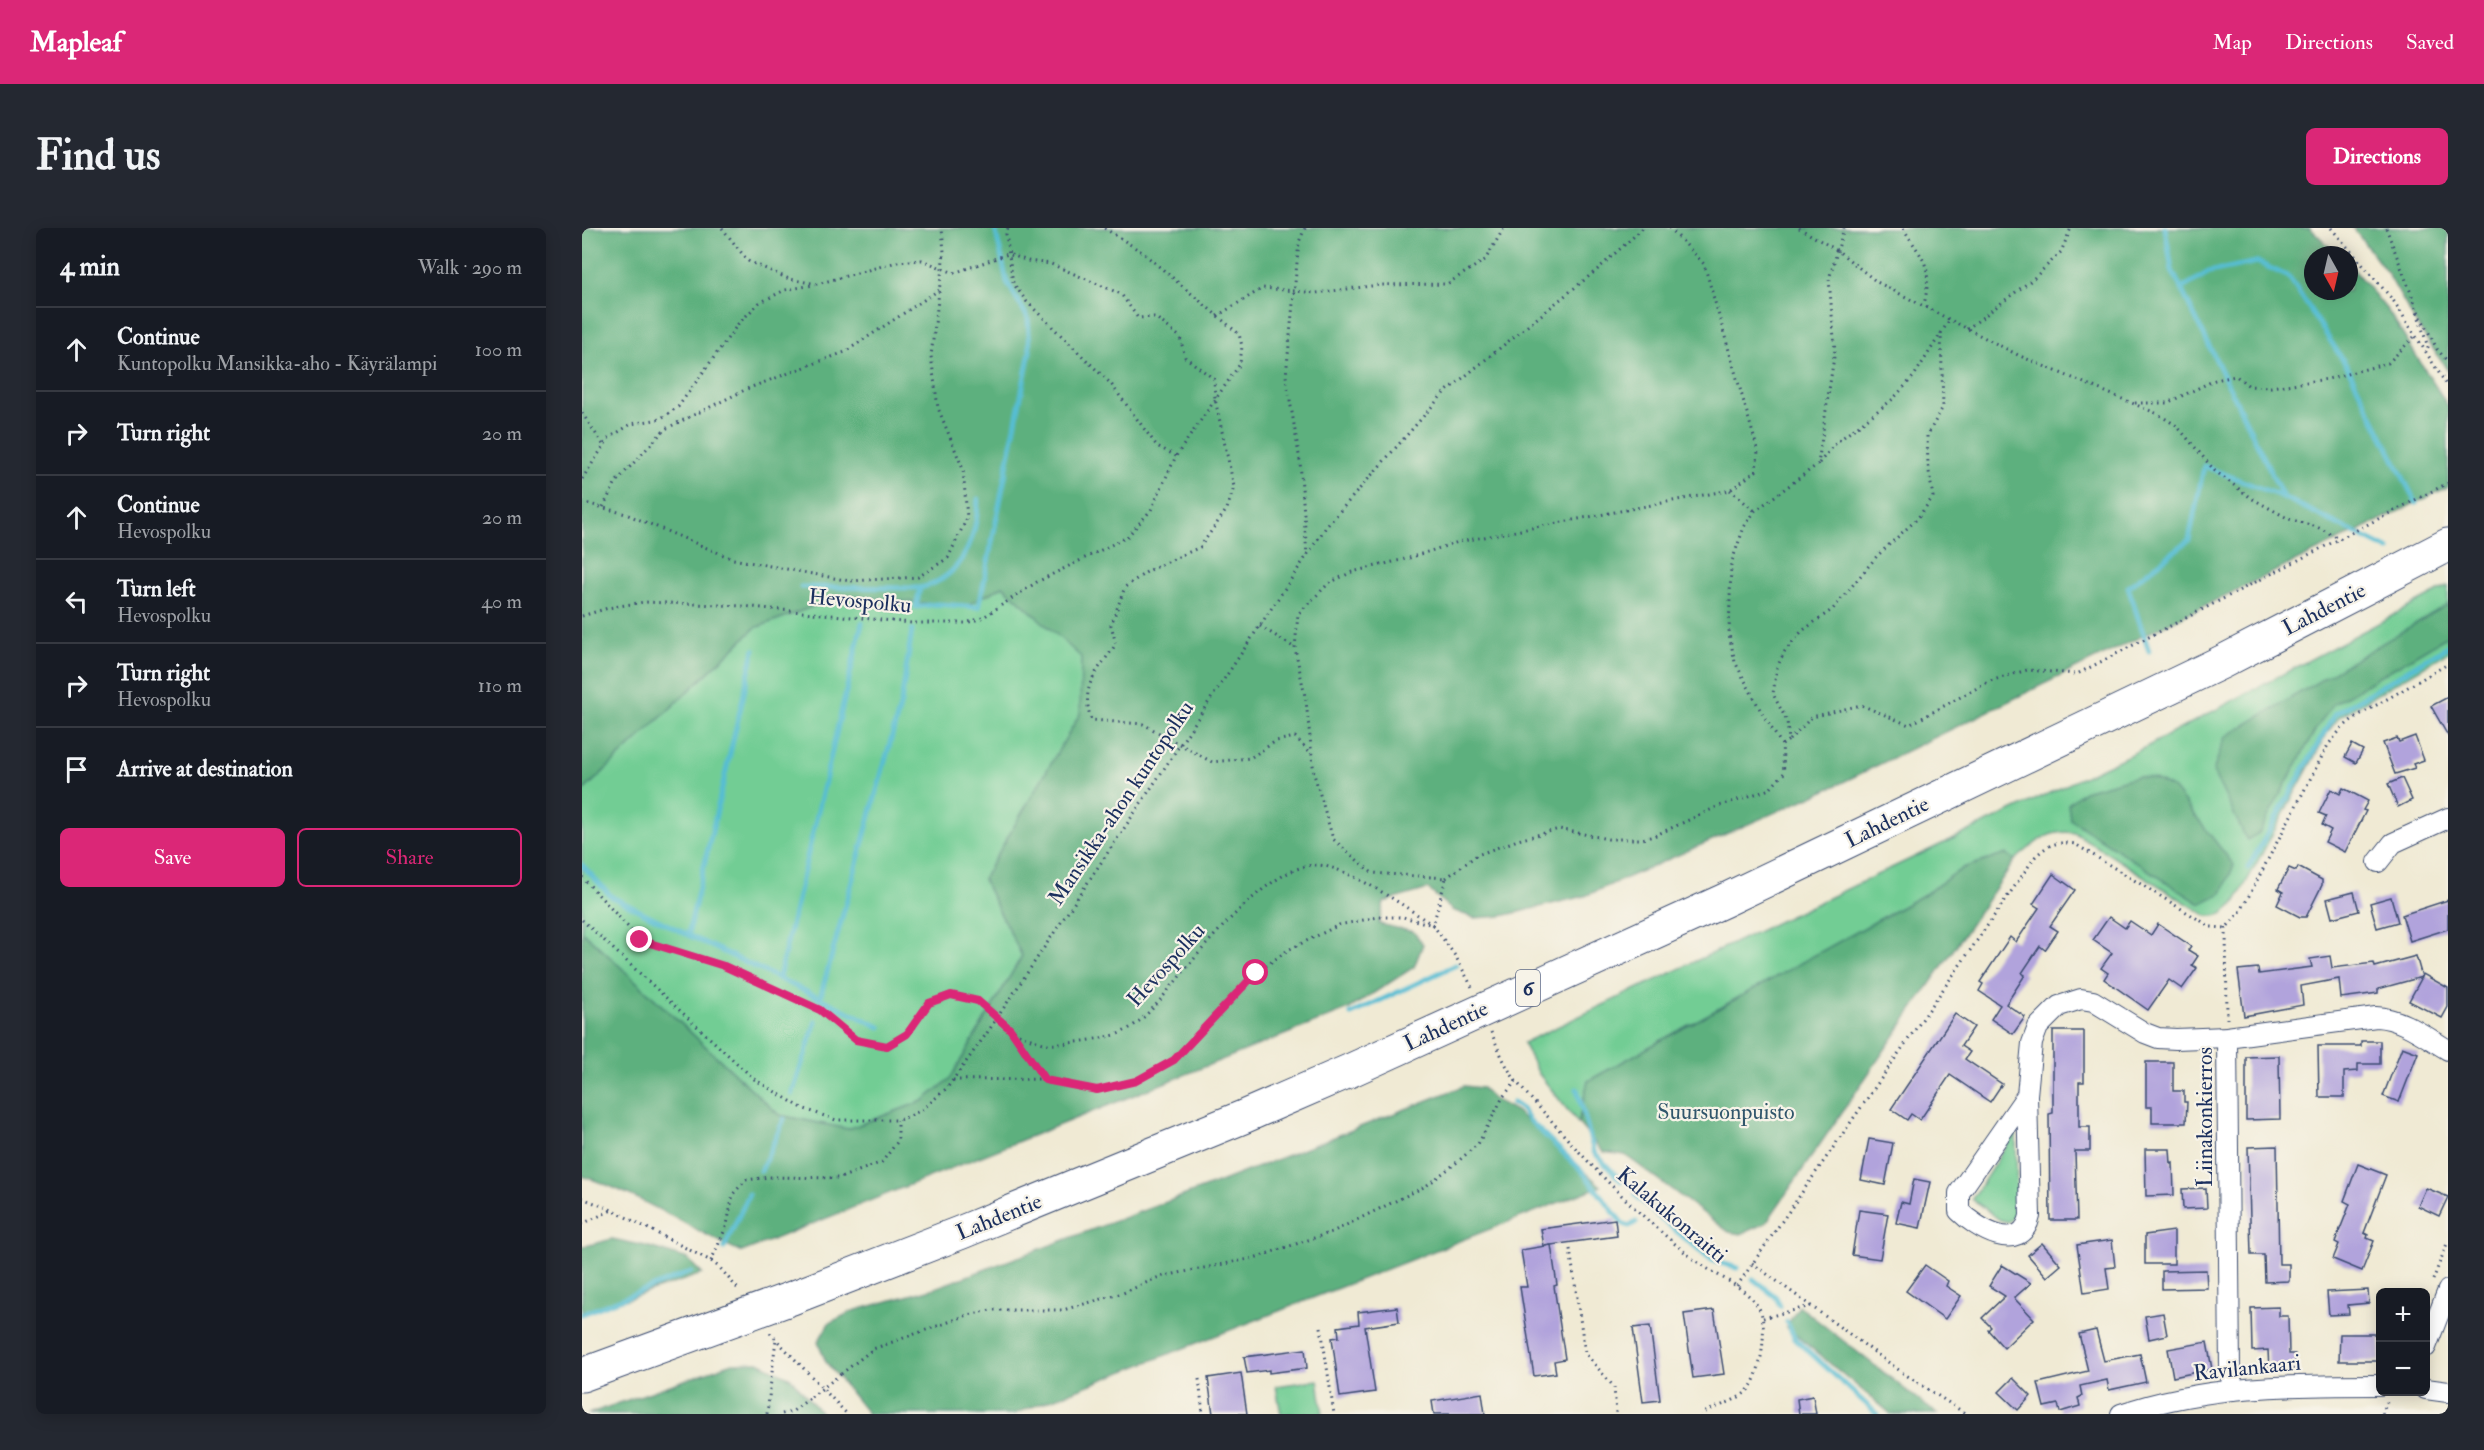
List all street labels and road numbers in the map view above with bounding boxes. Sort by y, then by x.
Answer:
street label: Lahdentie [2278,576,2370,642]
street label: Hevospolku [807,583,913,620]
street label: Mansikka-ahon kuntopolku [1042,695,1201,911]
street label: Lahdentie [1840,790,1934,854]
street label: Hevospolku [1121,917,1212,1013]
road number: 6 [1516,970,1540,1006]
street label: Lahdentie [1399,994,1493,1058]
street label: Liinakonkierros [2191,1047,2219,1187]
street label: Kalakukonraitti [1611,1161,1733,1270]
street label: Lahdentie [952,1187,1046,1247]
street label: Ravilankaari [2192,1348,2302,1388]

